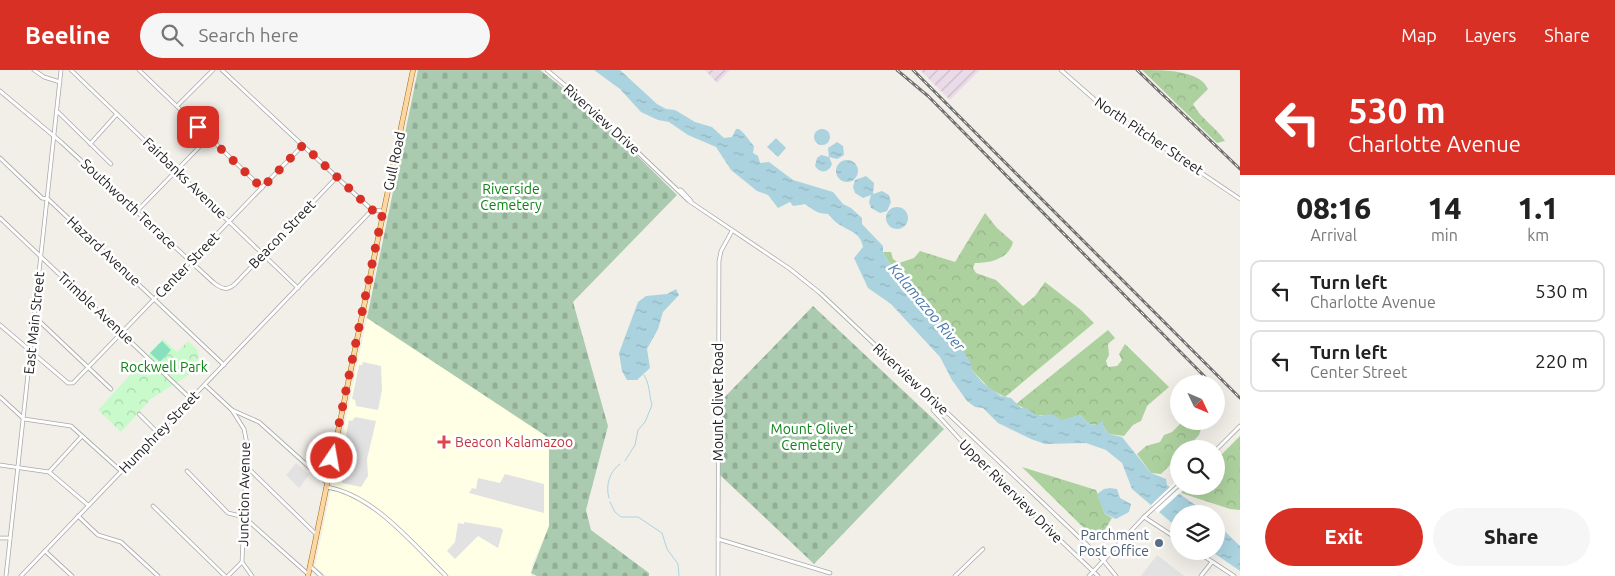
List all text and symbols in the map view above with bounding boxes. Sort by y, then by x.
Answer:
search box [140,13,490,58]
icon: search [158,21,186,49]
text: Beeline [25,22,110,49]
text: Search here [198,24,299,46]
text: Map [1401,25,1437,45]
text: Layers [1465,25,1516,45]
text: Share [1544,25,1590,45]
street label: Riverview Drive [560,80,644,158]
icon: left [1265,90,1330,155]
text: 530 m [1348,90,1446,130]
street label: North Pitcher Street [1092,94,1207,178]
pin [177,106,219,148]
icon: arrive [184,113,212,141]
street label: Gull Road [380,130,408,192]
text: Charlotte Avenue [1348,131,1521,156]
street label: Fairbanks Avenue [140,134,230,222]
street label: Southworth Terrace [78,156,180,252]
park label: Riverside Cemetery [480,181,542,213]
text: 08:16 [1296,191,1371,225]
text: 14 [1427,191,1461,225]
text: 1.1 [1518,191,1559,225]
street label: Beacon Street [245,196,319,271]
street label: Hazard Avenue [64,213,144,289]
text: Arrival [1310,226,1357,244]
text: min [1431,226,1458,244]
text: km [1527,226,1549,244]
street label: Center Street [152,228,223,301]
water label: Kalamazoo River [885,260,969,355]
street label: Trimble Avenue [55,269,137,347]
street label: East Main Street [21,271,47,375]
text: Turn left [1310,271,1388,293]
icon: left [1267,277,1295,305]
text: 530 m [1535,280,1588,302]
text: Charlotte Avenue [1310,293,1436,311]
street label: Riverview Drive [870,340,952,418]
text: Turn left [1310,341,1388,363]
street label: Mount Olivet Road [710,343,726,461]
icon: left [1267,347,1295,375]
text: 220 m [1535,350,1588,372]
park label: Rockwell Park [120,359,208,375]
text: Center Street [1310,363,1407,381]
north arrow [1170,375,1225,430]
map controls [1170,375,1225,560]
street label: Humphrey Street [116,387,203,476]
park label: Mount Olivet Cemetery [771,421,854,453]
position arrow [305,431,357,483]
place label: Beacon Kalamazoo [455,434,573,450]
marker: Beacon Kalamazoo [437,435,451,449]
street label: Upper Riverview Drive [956,436,1066,546]
button: search [1170,440,1225,495]
street label: Junction Avenue [235,441,253,547]
button: layers [1170,505,1225,560]
button: Exit [1265,508,1423,566]
button: Share [1433,508,1590,566]
place label: Parchment Post Office [1079,527,1149,559]
marker: Parchment Post Office [1153,537,1165,549]

